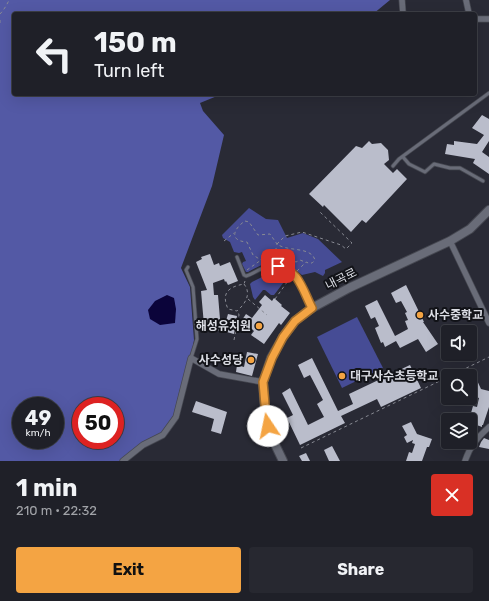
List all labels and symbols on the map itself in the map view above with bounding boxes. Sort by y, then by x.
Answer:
pin [261,249,295,283]
street label: 내곡로 [323,265,359,293]
place label: 사수중학교 [428,308,483,322]
marker: 사수중학교 [415,310,425,320]
place label: 해성유치원 [196,319,251,333]
marker: 해성유치원 [254,321,264,331]
place label: 사수성당 [199,353,243,367]
marker: 사수성당 [246,355,256,365]
place label: 대구사수초등학교 [350,369,438,383]
marker: 대구사수초등학교 [337,371,347,381]
speed limit sign: 50 [72,397,124,449]
position arrow [247,405,289,447]

